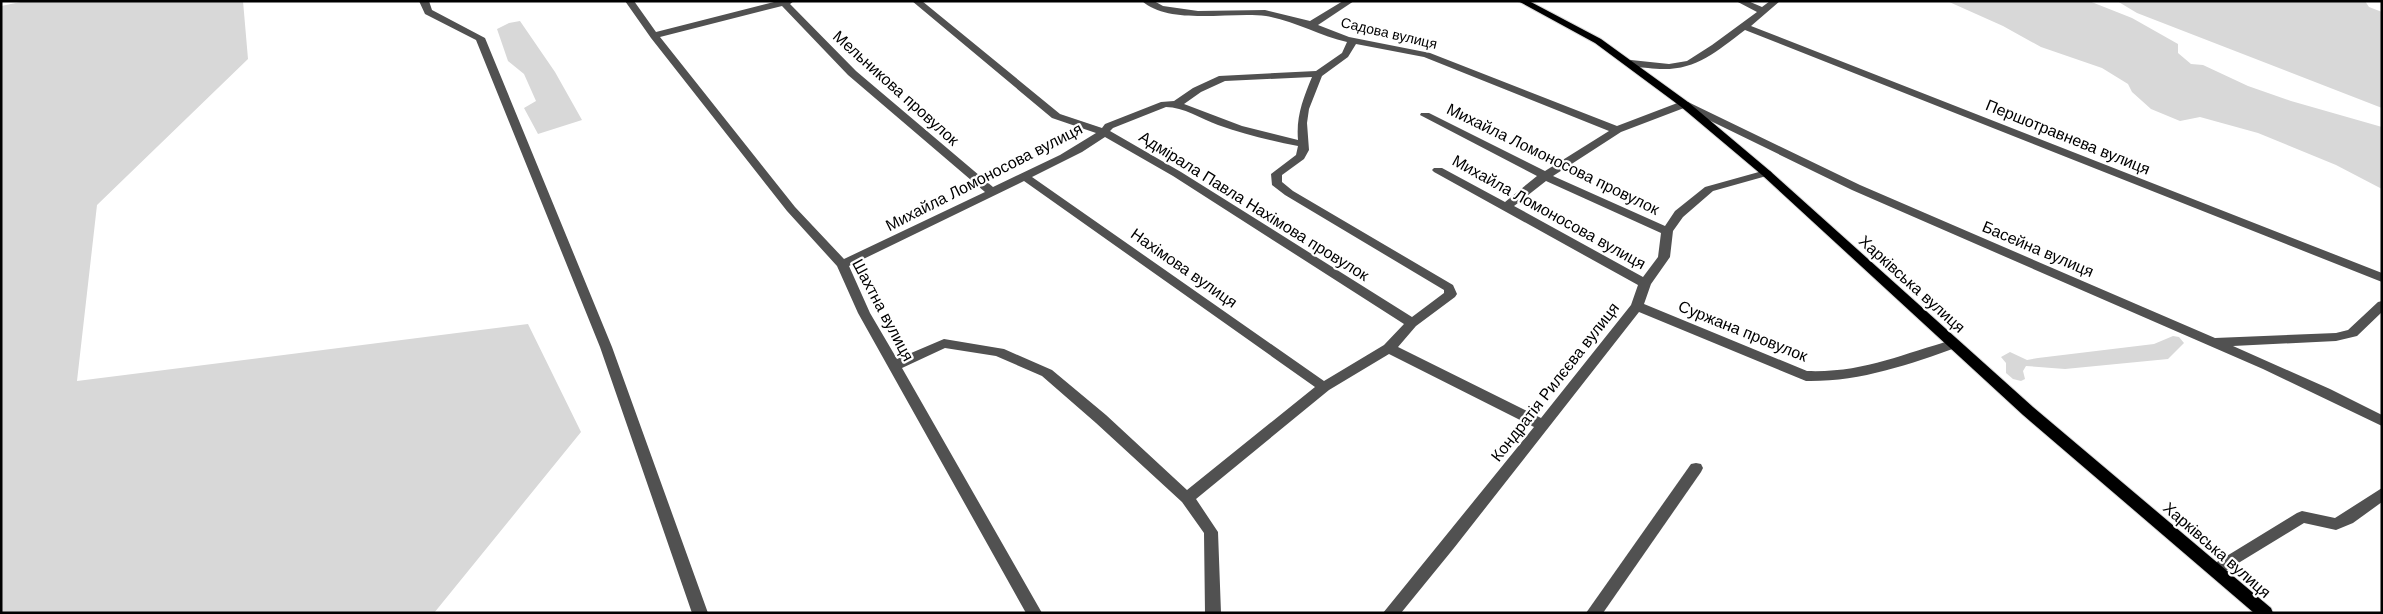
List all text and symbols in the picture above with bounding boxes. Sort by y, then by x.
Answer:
street label: Садова вулиця [1339,14,1439,52]
street label: Мельникова провулок [830,27,963,149]
street label: Першотравнева вулиця [1983,96,2153,178]
street label: Михайла Ломоносова провулок [1444,100,1663,218]
street label: Михайла Ломоносова вулиця [883,120,1085,234]
street label: Адмірала Павла Нахімова провулок [1136,128,1373,285]
street label: Михайла Ломоносова вулиця [1449,152,1649,272]
street label: Басейна вулиця [1980,218,2096,280]
street label: Нахімова вулиця [1128,225,1240,311]
street label: Харківська вулиця [1856,232,1968,336]
street label: Шахтна вулиця [849,256,917,364]
street label: Суржана провулок [1676,297,1811,365]
street label: Кондратія Рилєєва вулиця [1488,299,1622,465]
street label: Харківська вулиця [2160,499,2274,601]

